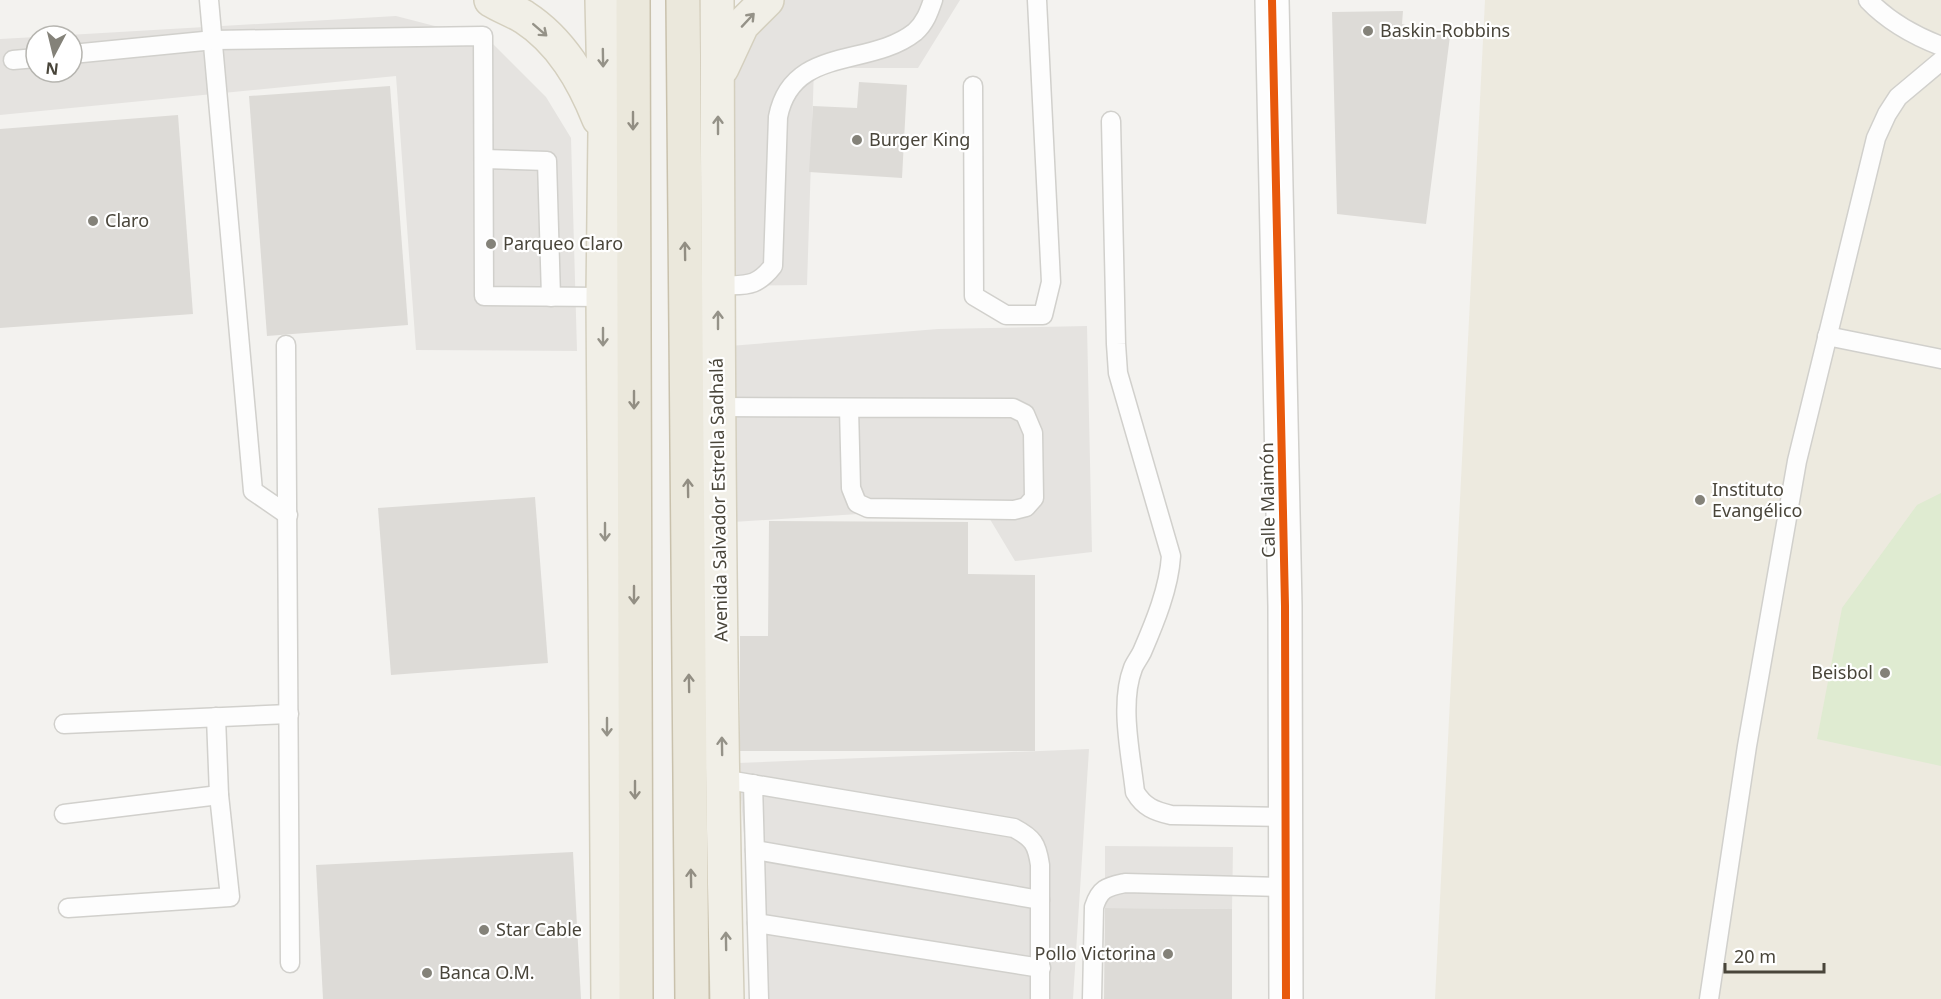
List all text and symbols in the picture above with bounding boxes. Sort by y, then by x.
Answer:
one-way arrow [741,12,755,27]
place label: Baskin-Robbins [1380,18,1510,42]
one-way arrow [532,23,547,37]
north arrow [24,24,84,84]
marker: Baskin-Robbins [1361,24,1375,38]
one-way arrow [597,48,609,68]
text: N [44,57,60,81]
one-way arrow [627,111,639,131]
one-way arrow [712,115,724,135]
place label: Burger King [869,127,970,151]
marker: Burger King [850,133,864,147]
place label: Claro [105,208,149,232]
marker: Claro [86,214,100,228]
place label: Parqueo Claro [503,231,623,255]
marker: Parqueo Claro [484,237,498,251]
one-way arrow [680,241,691,261]
one-way arrow [712,310,724,330]
one-way arrow [597,327,609,347]
street label: Avenida Salvador Estrella Sadhalá [704,358,732,642]
one-way arrow [628,390,640,410]
street label: Calle Maimón [1254,442,1280,558]
place label: Instituto Evangélico [1712,477,1802,522]
one-way arrow [682,478,693,498]
marker: Instituto Evangélico [1693,493,1707,507]
one-way arrow [599,522,611,542]
one-way arrow [629,585,640,605]
place label: Beisbol [1811,660,1873,684]
marker: Beisbol [1878,666,1892,680]
one-way arrow [683,673,695,693]
one-way arrow [601,717,612,737]
one-way arrow [716,736,728,756]
one-way arrow [629,780,641,800]
one-way arrow [685,868,697,888]
place label: Star Cable [496,917,582,941]
marker: Star Cable [477,923,491,937]
one-way arrow [720,931,732,951]
scale bar [1725,936,1824,974]
place label: Pollo Victorina [1035,941,1156,965]
text: 20 m [1734,944,1776,968]
marker: Pollo Victorina [1161,947,1175,961]
place label: Banca O.M. [439,960,535,984]
marker: Banca O.M. [420,966,434,980]

